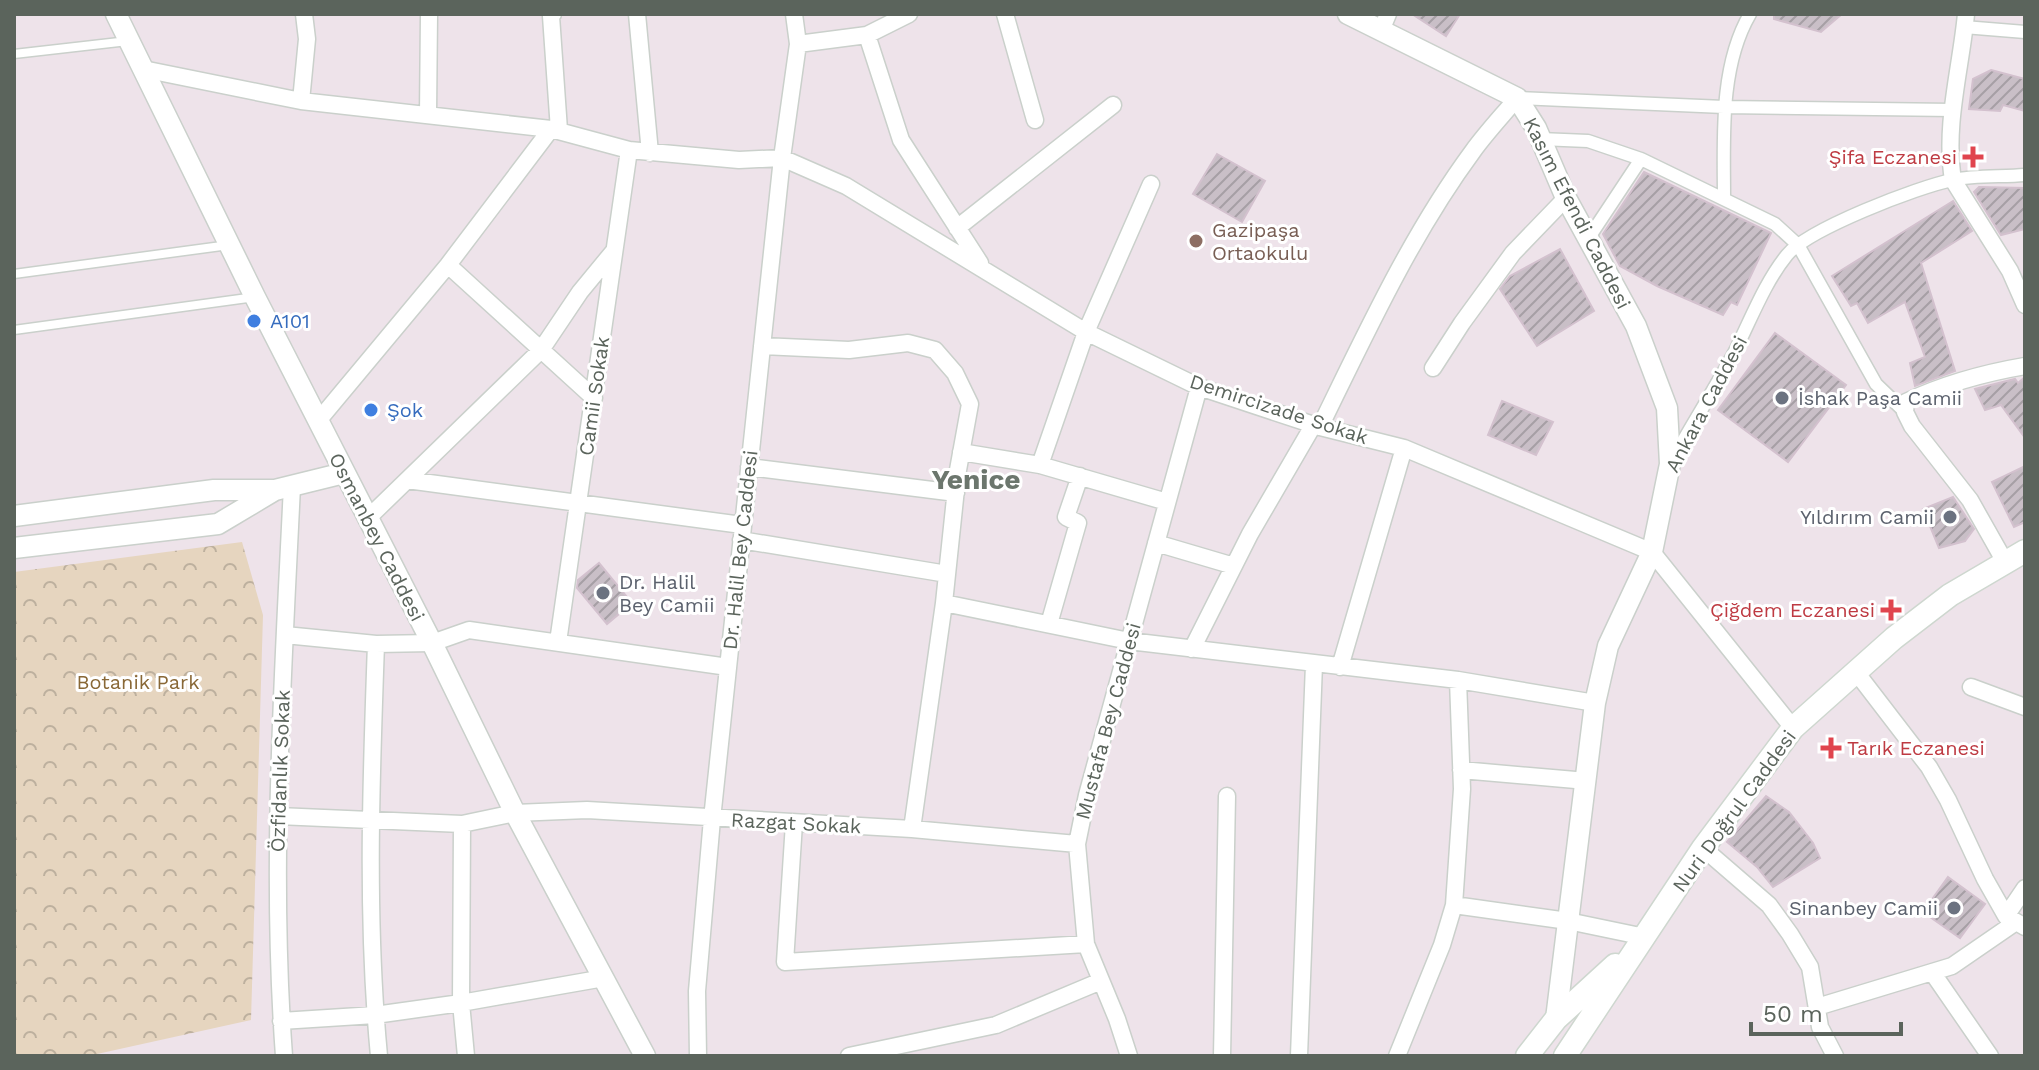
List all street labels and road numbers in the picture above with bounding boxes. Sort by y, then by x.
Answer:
street label: Kasım Efendi Caddesi [1518,113,1636,313]
street label: Ankara Caddesi [1660,332,1752,476]
street label: Camii Sokak [574,335,614,457]
street label: Demircizade Sokak [1187,369,1371,449]
street label: Osmanbey Caddesi [324,449,430,625]
street label: Dr. Halil Bey Caddesi [718,449,762,651]
street label: Mustafa Bey Caddesi [1070,620,1146,822]
street label: Özfidanlık Sokak [265,689,295,853]
street label: Nuri Doğrul Caddesi [1667,725,1801,897]
street label: Razgat Sokak [730,808,862,838]

